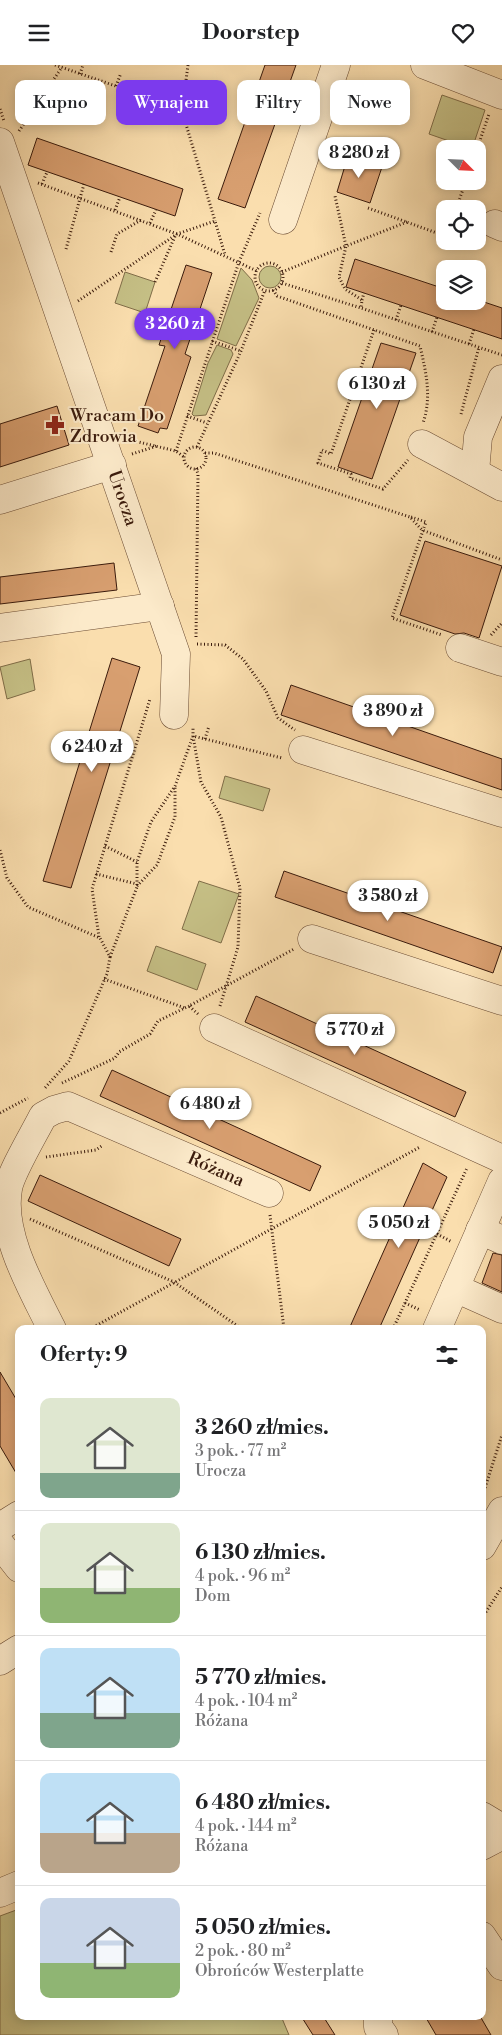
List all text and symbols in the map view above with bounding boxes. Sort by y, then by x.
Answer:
icon: menu [25,19,53,47]
text: Doorstep [202,19,300,46]
icon: heart [449,19,477,47]
chip: Kupno [15,80,106,125]
chip: Wynajem [116,80,227,125]
chip: Filtry [237,80,320,125]
chip: Nowe [330,80,410,125]
pin: 8 280 zł [307,137,411,179]
north arrow [436,140,486,190]
map controls [436,140,486,310]
text: 8 280 zł [329,143,389,163]
button: locate [436,200,486,250]
button: layers [436,260,486,310]
pin: 3 260 zł [123,307,227,350]
text: 3 260 zł [145,314,205,334]
pin: 6 130 zł [325,367,429,410]
text: 6 130 zł [348,374,406,394]
place label: Wracam Do Zdrowia [69,404,164,448]
pharmacy icon: Wracam Do Zdrowia [44,414,66,436]
street label: Urocza [102,467,143,530]
pin: 3 890 zł [341,695,445,737]
text: 3 890 zł [363,701,423,721]
pin: 6 240 zł [40,731,144,773]
text: 6 240 zł [62,737,122,757]
pin: 3 580 zł [336,879,440,922]
text: 3 580 zł [358,886,418,906]
pin: 5 770 zł [303,1013,407,1056]
text: 5 770 zł [326,1020,384,1040]
pin: 6 480 zł [158,1087,262,1130]
text: 6 480 zł [180,1094,240,1114]
street label: Różana [184,1147,249,1193]
pin: 5 050 zł [347,1207,451,1249]
text: 5 050 zł [368,1213,430,1233]
icon: filters [433,1341,461,1369]
text: Oferty: 9 [40,1342,128,1368]
text: 3 260 zł/mies. [195,1415,329,1441]
icon: home [80,1418,140,1478]
text: 3 pok. · 77 m² [195,1441,286,1461]
text: Urocza [195,1461,246,1481]
text: 6 130 zł/mies. [195,1540,326,1566]
icon: home [80,1543,140,1603]
text: 4 pok. · 96 m² [195,1566,290,1586]
text: Dom [195,1586,230,1606]
text: 5 770 zł/mies. [195,1665,327,1691]
icon: home [80,1668,140,1728]
text: 4 pok. · 104 m² [195,1691,297,1711]
text: Różana [195,1711,248,1731]
text: 6 480 zł/mies. [195,1790,330,1816]
icon: home [80,1793,140,1853]
text: 4 pok. · 144 m² [195,1816,297,1836]
text: Różana [195,1836,248,1856]
text: 5 050 zł/mies. [195,1915,331,1941]
icon: home [80,1918,140,1978]
text: 2 pok. · 80 m² [195,1941,291,1961]
text: Obrońców Westerplatte [195,1961,364,1981]

